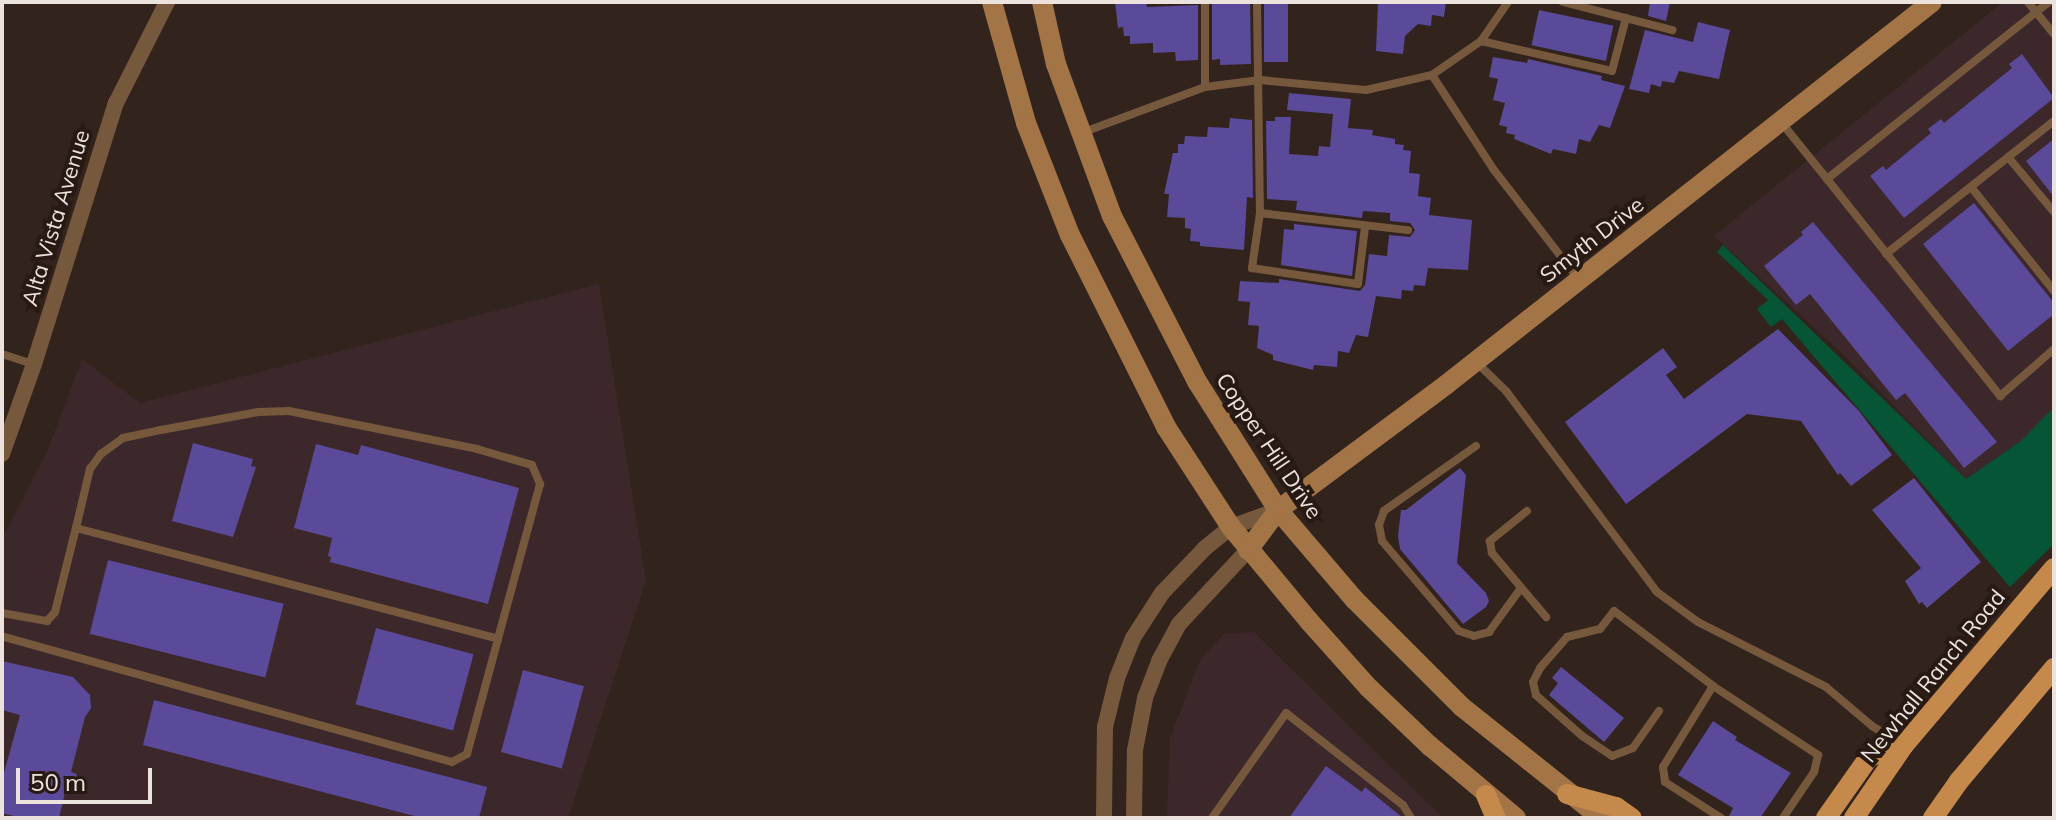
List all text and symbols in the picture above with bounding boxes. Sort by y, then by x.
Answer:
street label: Alta Vista Avenue [17,127,95,309]
street label: Smyth Drive [1535,191,1649,289]
street label: Copper Hill Drive [1210,368,1328,524]
street label: Newhall Ranch Road [1855,584,2011,768]
scale bar [20,752,156,802]
text: 50 m [30,767,86,797]

